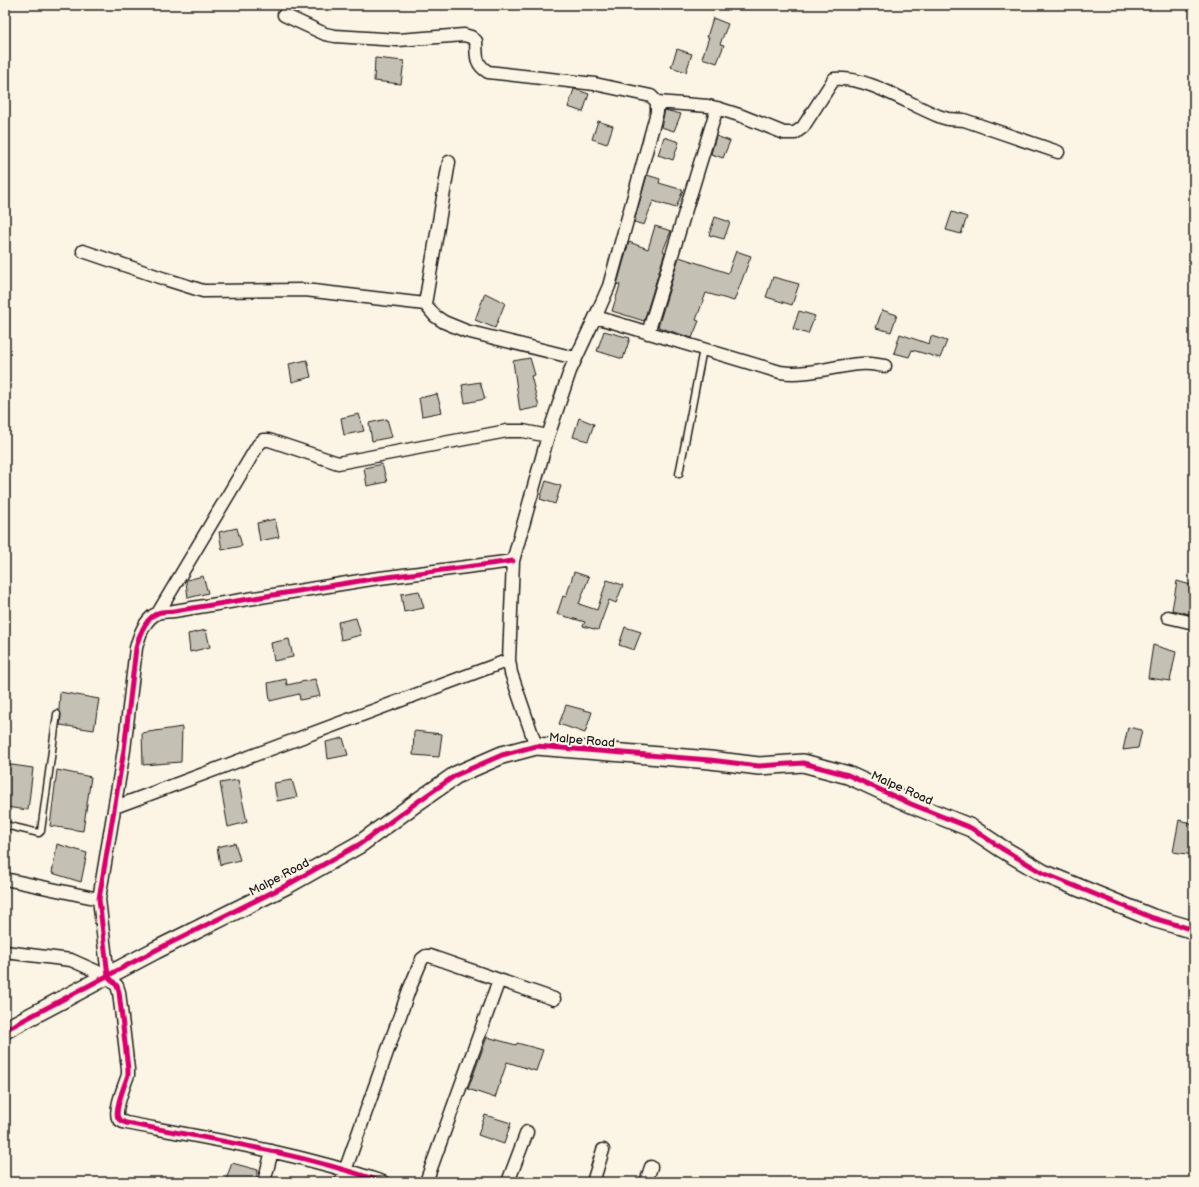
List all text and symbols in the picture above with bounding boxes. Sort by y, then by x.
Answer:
street label: Malpe Road [548,730,616,751]
street label: Malpe Road [869,768,935,809]
street label: Malpe Road [247,855,312,900]

